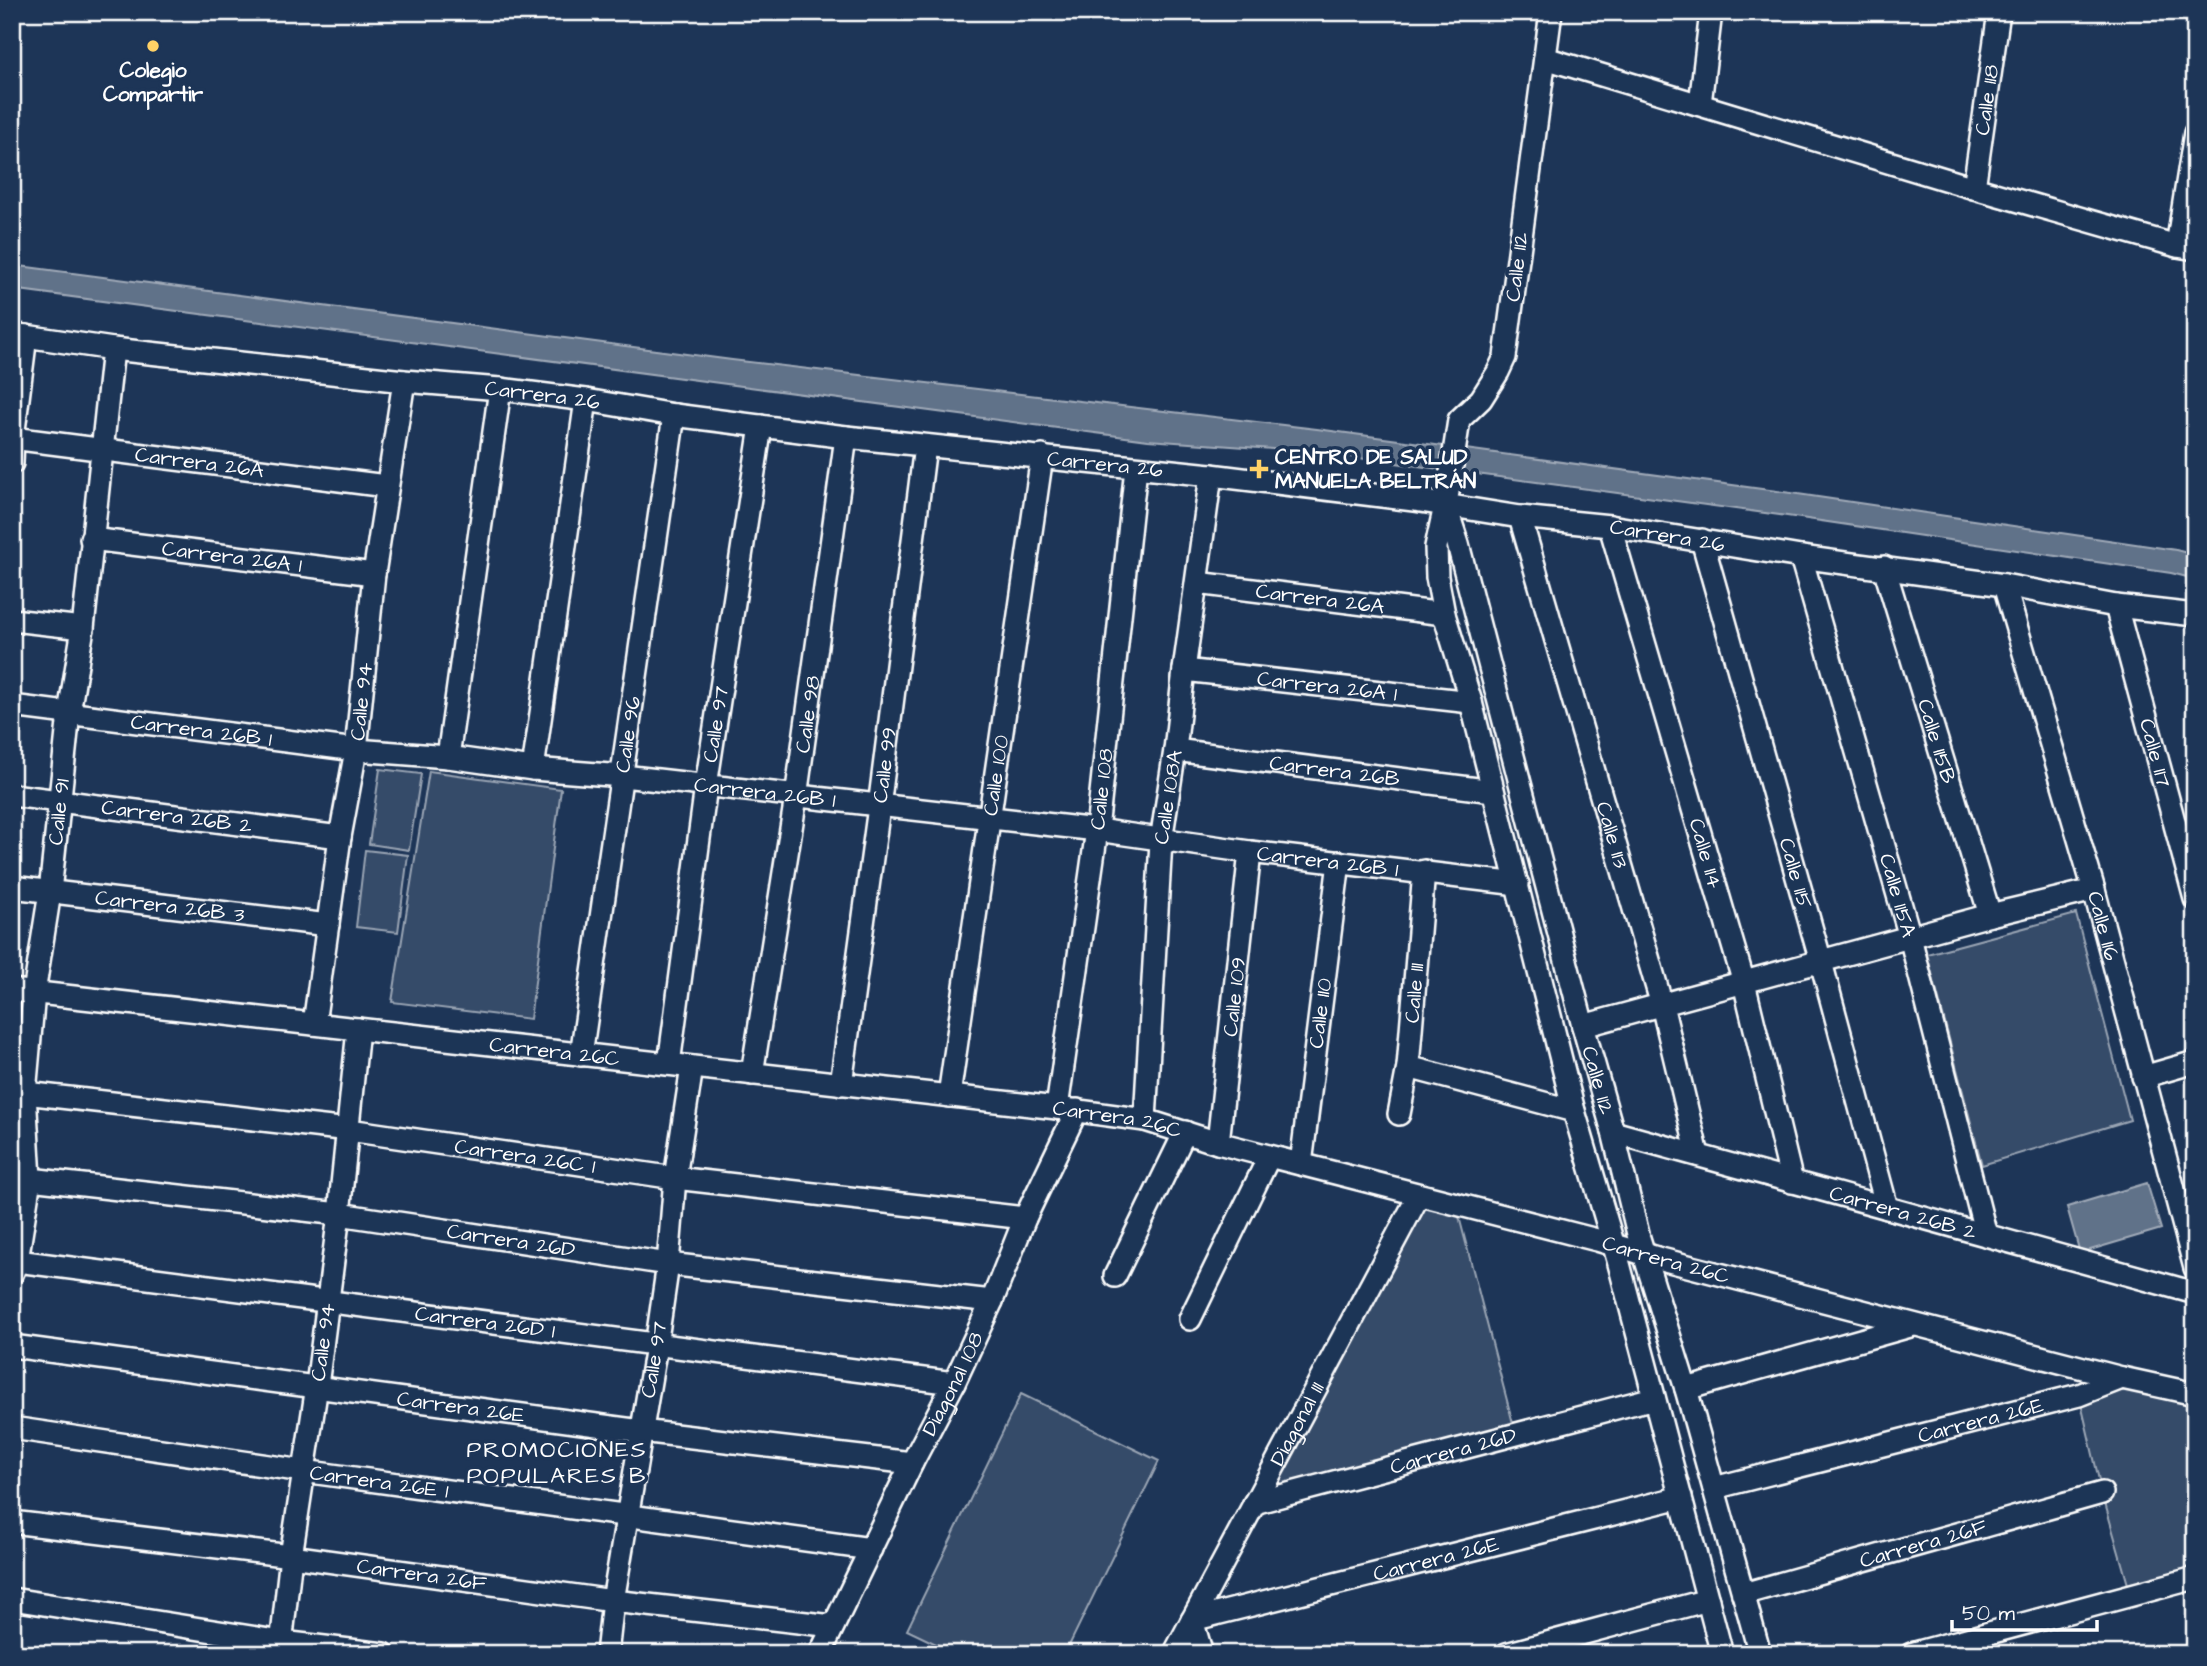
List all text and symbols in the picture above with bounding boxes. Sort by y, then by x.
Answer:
marker: Colegio Compartir [145,38,161,54]
place label: Colegio Compartir [103,56,204,110]
street label: Calle 118 [1967,62,2006,137]
street label: Calle 112 [1498,231,1536,303]
street label: Carrera 26 [484,373,602,417]
street label: Carrera 26A [133,439,266,485]
place label: CENTRO DE SALUD MANUELA BELTRÁN [1275,443,1476,496]
street label: Carrera 26 [1046,444,1164,484]
marker: CENTRO DE SALUD MANUELA BELTRÁN [1249,459,1269,479]
street label: Carrera 26 [1608,512,1727,559]
street label: Carrera 26A 1 [160,533,304,579]
street label: Carrera 26A [1254,576,1387,621]
street label: Calle 94 [343,661,379,742]
street label: Carrera 26A 1 [1256,664,1399,708]
street label: Calle 98 [788,673,827,755]
street label: Calle 97 [695,684,736,764]
street label: Calle 96 [608,694,647,775]
street label: Calle 115B [1910,695,1964,787]
street label: Carrera 26B 1 [129,707,274,754]
street label: Calle 117 [2132,715,2179,791]
street label: Calle 99 [865,725,904,804]
street label: Calle 100 [975,733,1016,818]
street label: Calle 108 [1083,747,1120,831]
street label: Calle 108A [1146,747,1189,846]
street label: Carrera 26B [1268,748,1402,793]
street label: Carrera 26B 1 [693,770,837,815]
street label: Calle 91 [41,777,76,847]
street label: Carrera 26B 2 [100,792,254,840]
street label: Calle 113 [1589,798,1636,872]
street label: Calle 114 [1682,815,1730,892]
street label: Calle 115 [1772,834,1820,912]
street label: Carrera 26B 1 [1255,838,1400,884]
street label: Calle 115A [1872,850,1924,941]
street label: Carrera 26B 3 [94,883,246,929]
street label: Calle 116 [2080,888,2127,964]
street label: Calle 109 [1215,956,1253,1038]
street label: Calle 111 [1397,962,1431,1024]
street label: Calle 110 [1301,976,1339,1050]
street label: Carrera 26C [488,1030,621,1073]
street label: Calle 112 [1575,1043,1622,1117]
street label: Carrera 26C [1051,1093,1186,1145]
street label: Carrera 26C 1 [453,1131,598,1181]
street label: Carrera 26B 2 [1826,1178,1980,1246]
street label: Carrera 26D [445,1216,578,1264]
street label: Carrera 26C [1599,1228,1733,1291]
street label: Carrera 26D 1 [413,1298,557,1345]
street label: Calle 94 [303,1301,342,1383]
street label: Calle 97 [633,1320,674,1400]
street label: Diagonal 108 [914,1327,990,1441]
street label: Diagonal 111 [1263,1376,1331,1471]
street label: Carrera 26E [395,1384,527,1430]
street label: Carrera 26E [1915,1390,2047,1450]
street label: Carrera 26D [1387,1420,1520,1481]
district label: PROMOCIONES POPULARES B [467,1434,647,1492]
street label: Carrera 26E 1 [308,1458,451,1505]
street label: Carrera 26F [1856,1512,1990,1575]
street label: Carrera 26E [1370,1529,1502,1588]
street label: Carrera 26F [355,1551,489,1598]
scale bar [1952,1589,2097,1633]
text: 50 m [1962,1599,2016,1628]

